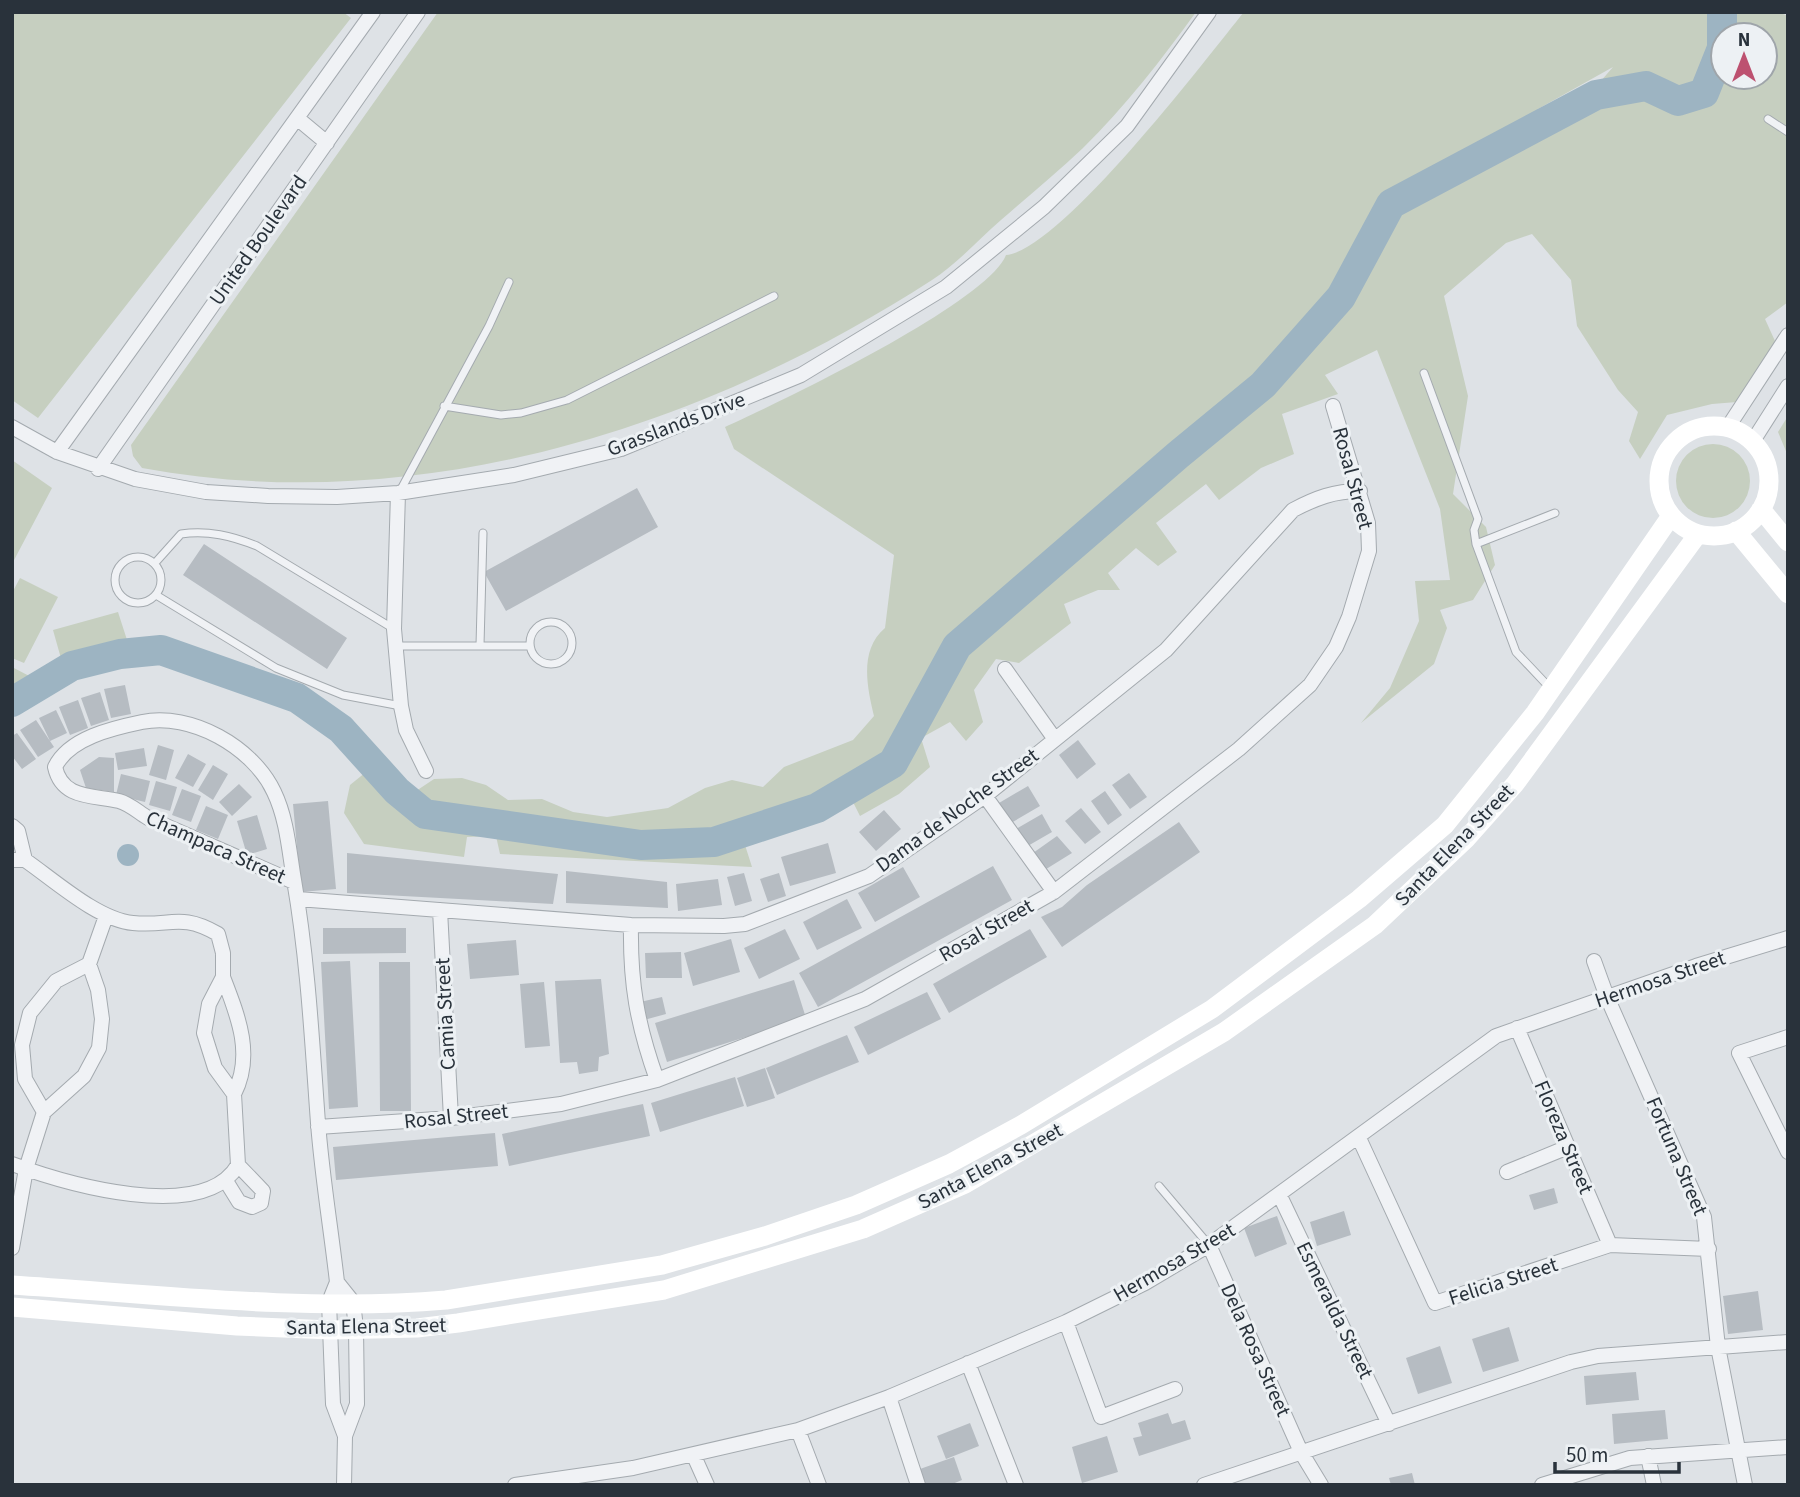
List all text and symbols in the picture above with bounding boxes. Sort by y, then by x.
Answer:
north arrow [1709,21,1779,91]
text: N [1738,27,1750,54]
street label: United Boulevard [202,169,314,311]
street label: Grasslands Drive [603,384,749,464]
street label: Rosal Street [1325,424,1381,532]
street label: Dama de Noche Street [869,741,1045,879]
street label: Santa Elena Street [1387,777,1521,913]
street label: Champaca Street [141,803,291,891]
street label: Rosal Street [933,891,1039,969]
street label: Hermosa Street [1591,943,1729,1015]
street label: Camia Street [427,957,463,1071]
street label: Floreza Street [1527,1076,1601,1198]
street label: Fortuna Street [1639,1092,1715,1220]
street label: Rosal Street [402,1096,510,1136]
street label: Santa Elena Street [912,1115,1068,1217]
street label: Hermosa Street [1107,1215,1241,1309]
street label: Esmeralda Street [1289,1236,1381,1384]
street label: Felicia Street [1445,1249,1561,1313]
street label: Dela Rosa Street [1213,1279,1299,1421]
street label: Santa Elena Street [286,1310,446,1342]
scale bar [1555,1430,1679,1474]
text: 50 m [1566,1440,1608,1470]

